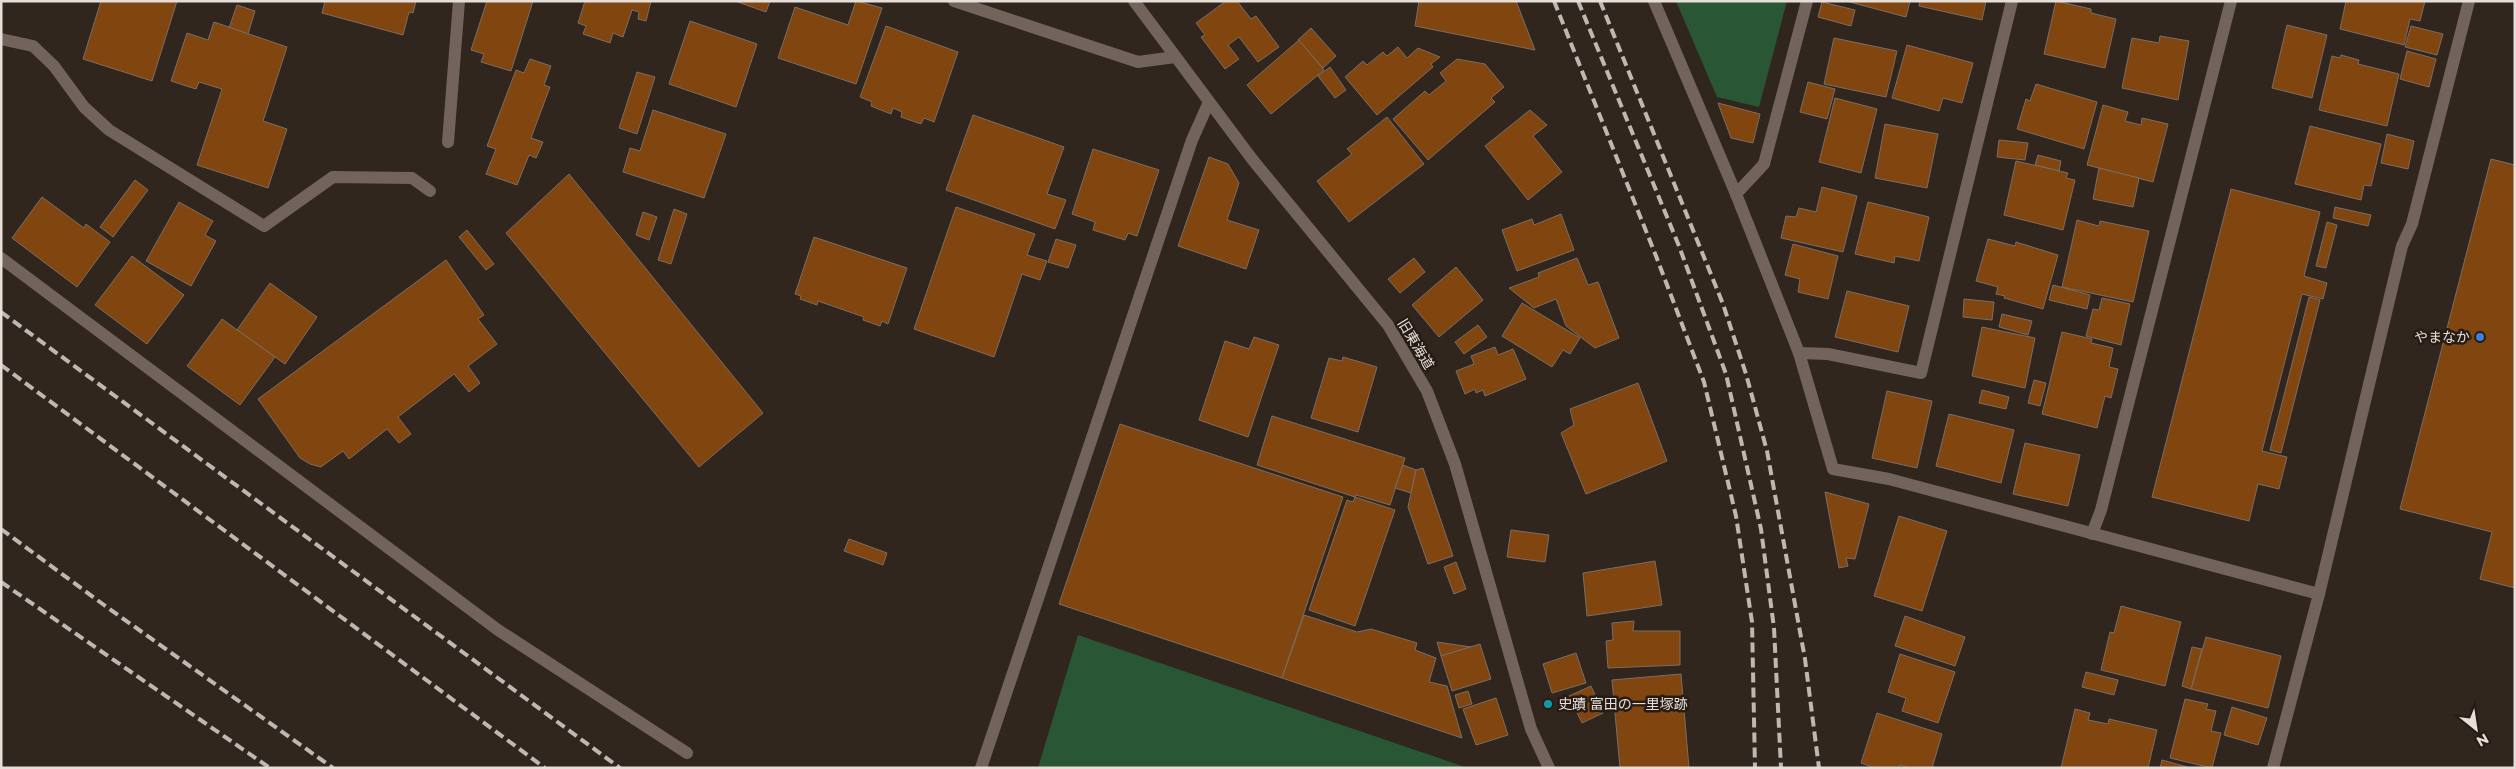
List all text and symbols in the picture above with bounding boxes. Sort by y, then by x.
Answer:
street label: 旧東海道 [1394,315,1438,373]
place label: やまなか [2414,328,2470,346]
marker: やまなか [2474,331,2486,343]
place label: 史蹟 富田の一里塚跡 [1558,695,1688,713]
marker: 史蹟 富田の一里塚跡 [1542,698,1554,710]
north arrow [2451,704,2501,754]
text: N [2473,730,2492,751]

